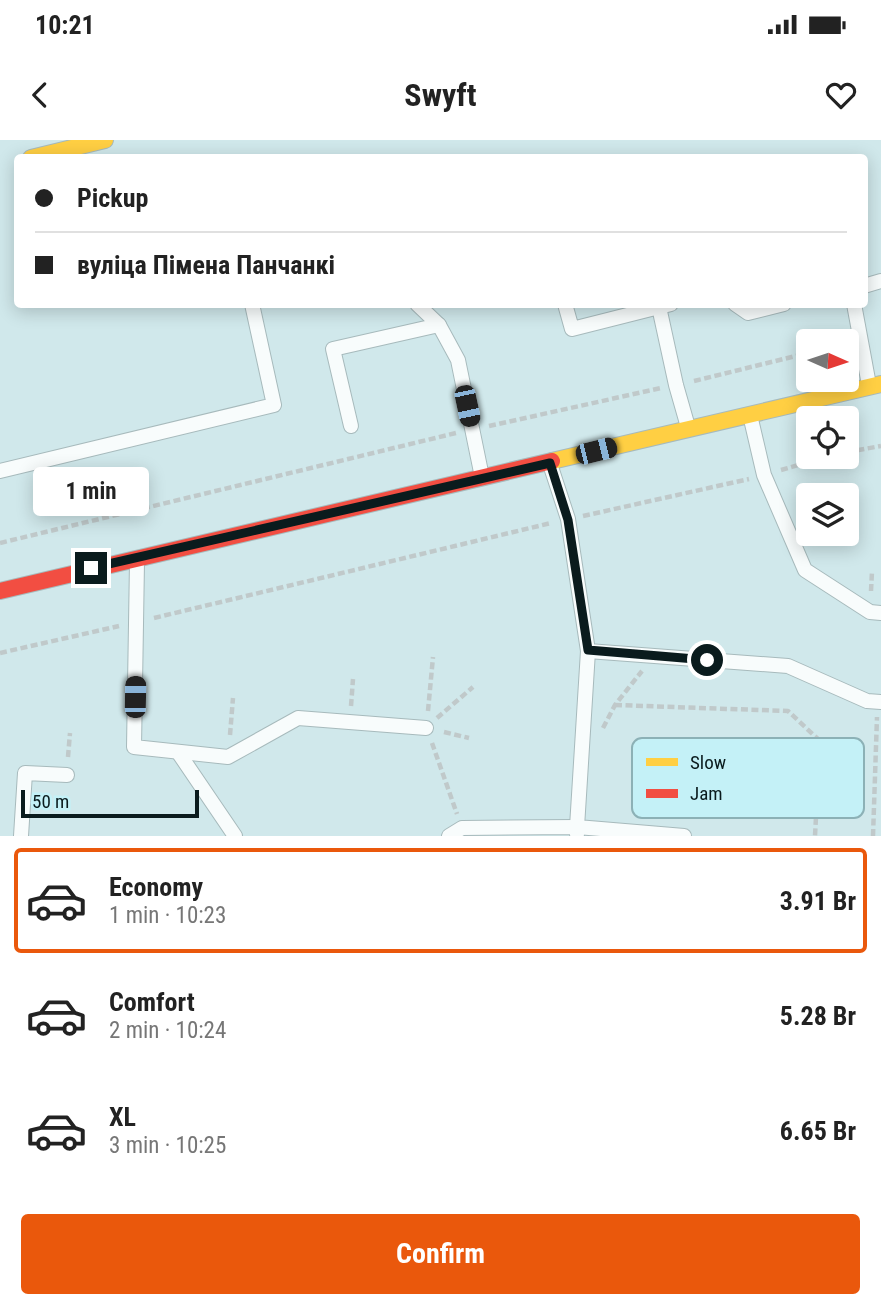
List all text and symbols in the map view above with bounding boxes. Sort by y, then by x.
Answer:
text: 10:21 [35,10,95,40]
icon: back [21,76,59,114]
text: Swyft [404,76,477,114]
icon: heart [822,76,860,114]
text: Pickup [77,183,148,213]
text: вуліца Пімена Панчанкі [77,250,335,280]
north arrow [796,329,859,392]
map controls [796,329,859,546]
car [453,383,482,429]
button: locate [796,406,859,469]
car [574,436,619,466]
callout: 1 min [33,466,149,516]
text: 1 min [65,478,117,505]
button: layers [796,483,859,546]
route end [75,552,107,584]
route start [691,644,723,676]
car [125,676,146,718]
legend [632,738,864,818]
text: Slow [690,751,726,774]
text: Jam [690,782,723,805]
scale bar [21,786,200,818]
text: 50 m [32,790,69,813]
icon: car [25,869,88,932]
text: Economy [109,872,203,902]
text: 3.91 Br [780,886,856,916]
text: 1 min · 10:23 [109,902,226,929]
icon: car [25,984,88,1047]
text: Comfort [109,987,195,1017]
text: 5.28 Br [780,1001,856,1031]
text: 2 min · 10:24 [109,1017,226,1044]
icon: car [25,1099,88,1162]
text: XL [109,1102,136,1132]
text: 6.65 Br [780,1116,856,1146]
text: 3 min · 10:25 [109,1132,226,1159]
button: Confirm [21,1214,860,1294]

